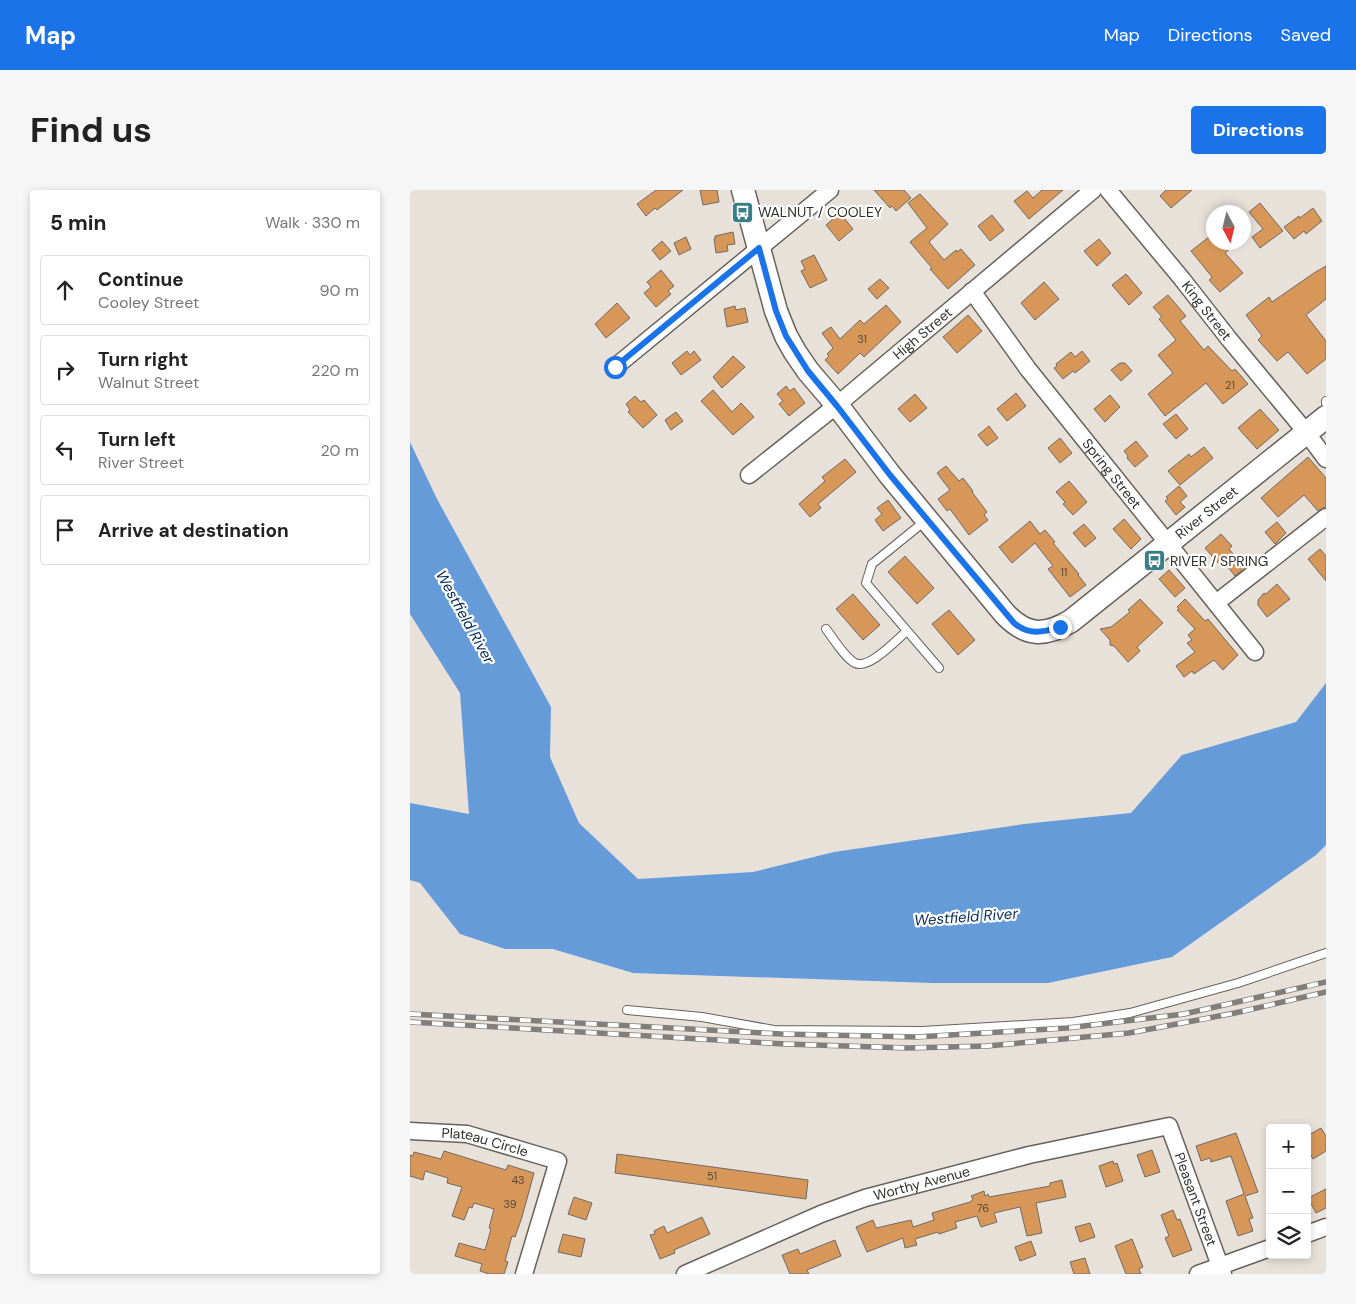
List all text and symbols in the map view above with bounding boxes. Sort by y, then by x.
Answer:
text: Map [25,20,76,51]
text: Map [1104,23,1140,47]
text: Directions [1168,23,1253,47]
text: Saved [1281,23,1331,47]
button: Directions [1191,106,1326,154]
text: Find us [30,107,152,153]
bus stop icon: WALNUT / COOLEY [730,200,754,224]
place label: WALNUT / COOLEY [758,203,882,221]
north arrow [1206,205,1251,250]
text: 5 min [50,209,106,237]
text: Walk · 330 m [265,212,360,233]
text: Continue [98,267,184,292]
icon: ahead [51,276,79,304]
street label: King Street [1178,277,1236,344]
text: 90 m [319,280,359,301]
text: Cooley Street [98,292,199,313]
street label: High Street [889,303,956,363]
house number: 31 [857,332,867,346]
text: Turn right [98,347,188,372]
icon: right [51,356,79,384]
route start [604,356,627,379]
text: 220 m [311,360,359,381]
text: Walnut Street [98,372,199,393]
house number: 21 [1225,378,1235,392]
text: Turn left [98,427,176,452]
street label: Spring Street [1078,435,1145,512]
icon: left [51,436,79,464]
text: 20 m [320,440,359,461]
text: River Street [98,452,184,473]
street label: River Street [1172,482,1242,543]
icon: arrive [51,516,79,544]
text: Arrive at destination [98,518,289,543]
bus stop icon: RIVER / SPRING [1142,549,1166,573]
place label: RIVER / SPRING [1170,552,1268,570]
house number: 11 [1061,565,1067,579]
water label: Westfield River [431,567,499,668]
route end [1049,616,1072,639]
water label: Westfield River [913,903,1019,931]
street label: Plateau Circle [441,1124,530,1161]
map controls [1266,1124,1311,1259]
button: + [1266,1124,1311,1169]
street label: Pleasant Street [1170,1150,1221,1249]
street label: Worthy Avenue [872,1162,972,1204]
house number: 51 [707,1169,717,1183]
button: − [1266,1169,1311,1214]
house number: 43 [511,1173,525,1187]
house number: 39 [503,1197,517,1211]
house number: 76 [977,1201,989,1215]
button: layers [1266,1214,1311,1259]

